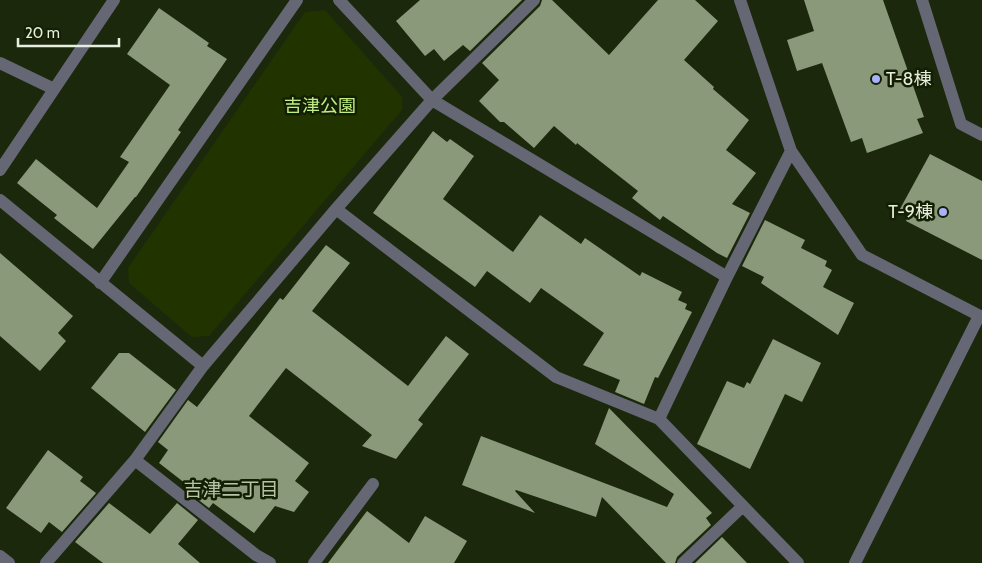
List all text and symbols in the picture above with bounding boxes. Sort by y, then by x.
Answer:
scale bar [18,15,119,47]
text: 20 m [25,24,60,42]
place label: T-8棟 [886,68,931,90]
marker: T-8棟 [870,73,882,85]
park label: 吉津公園 [284,95,356,117]
place label: T-9棟 [888,201,933,223]
marker: T-9棟 [937,206,949,218]
district label: 吉津二丁目 [183,478,279,501]

